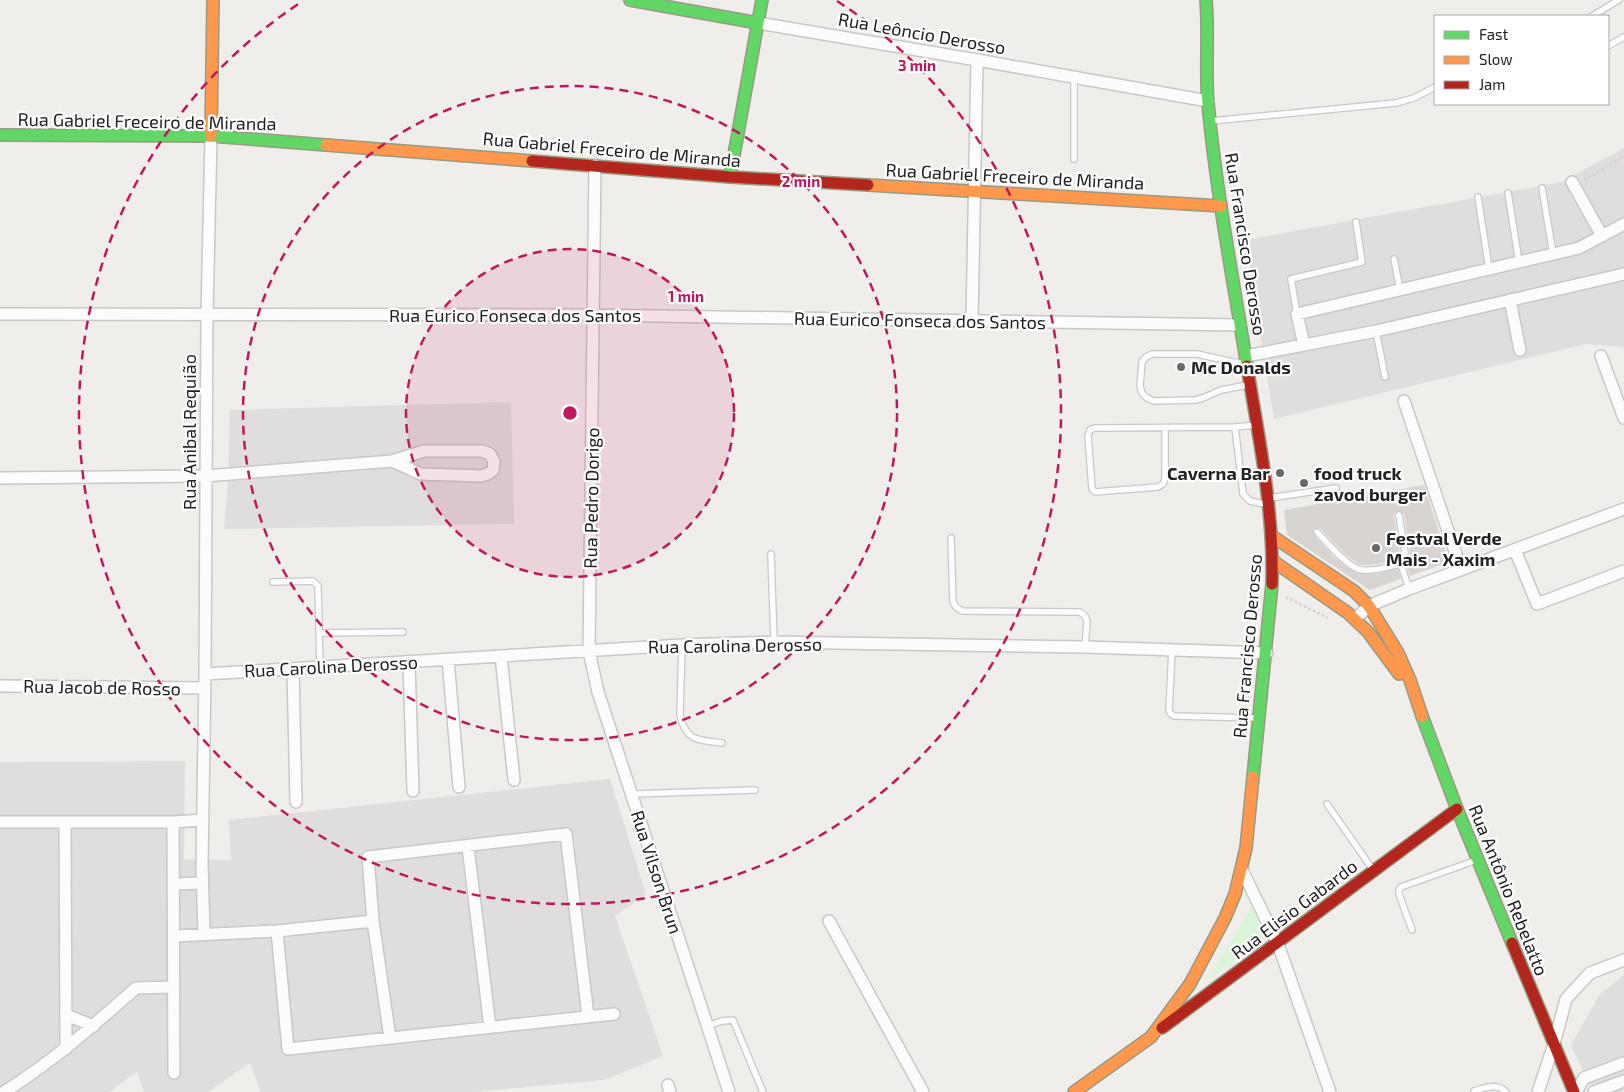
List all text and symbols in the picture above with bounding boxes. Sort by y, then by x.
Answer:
street label: Rua Leôncio Derosso [837,7,1007,59]
legend [1434,15,1609,105]
text: Fast [1479,25,1509,43]
text: Slow [1479,50,1513,68]
text: 3 min [898,56,936,74]
text: Jam [1479,75,1505,93]
street label: Rua Gabriel Freceiro de Miranda [17,108,277,134]
street label: Rua Gabriel Freceiro de Miranda [482,127,742,171]
street label: Rua Francisco Derosso [1221,151,1271,337]
street label: Rua Gabriel Freceiro de Miranda [885,158,1145,194]
text: 2 min [782,172,820,190]
text: 1 min [668,287,704,305]
street label: Rua Eurico Fonseca dos Santos [389,304,641,326]
street label: Rua Eurico Fonseca dos Santos [794,307,1046,333]
street label: Rua Anibal Requião [178,354,200,510]
place label: Mc Donalds [1191,356,1291,378]
marker: Mc Donalds [1175,361,1187,373]
centre of rings [561,404,579,422]
street label: Rua Pedro Dorigo [579,427,603,569]
place label: Caverna Bar [1167,462,1270,484]
place label: food truck zavod burger [1314,462,1426,505]
marker: Caverna Bar [1274,467,1286,479]
marker: food truck zavod burger [1298,477,1310,489]
place label: Festval Verde Mais - Xaxim [1386,527,1502,570]
marker: Festval Verde Mais - Xaxim [1370,542,1382,554]
street label: Rua Francisco Derosso [1228,553,1266,739]
street label: Rua Carolina Derosso [648,632,822,658]
street label: Rua Carolina Derosso [243,650,419,682]
street label: Rua Jacob de Rosso [23,675,181,699]
street label: Rua Antônio Rebelatto [1465,801,1553,979]
street label: Rua Vilson Brun [627,807,687,937]
street label: Rua Elisio Gabardo [1227,855,1361,963]

